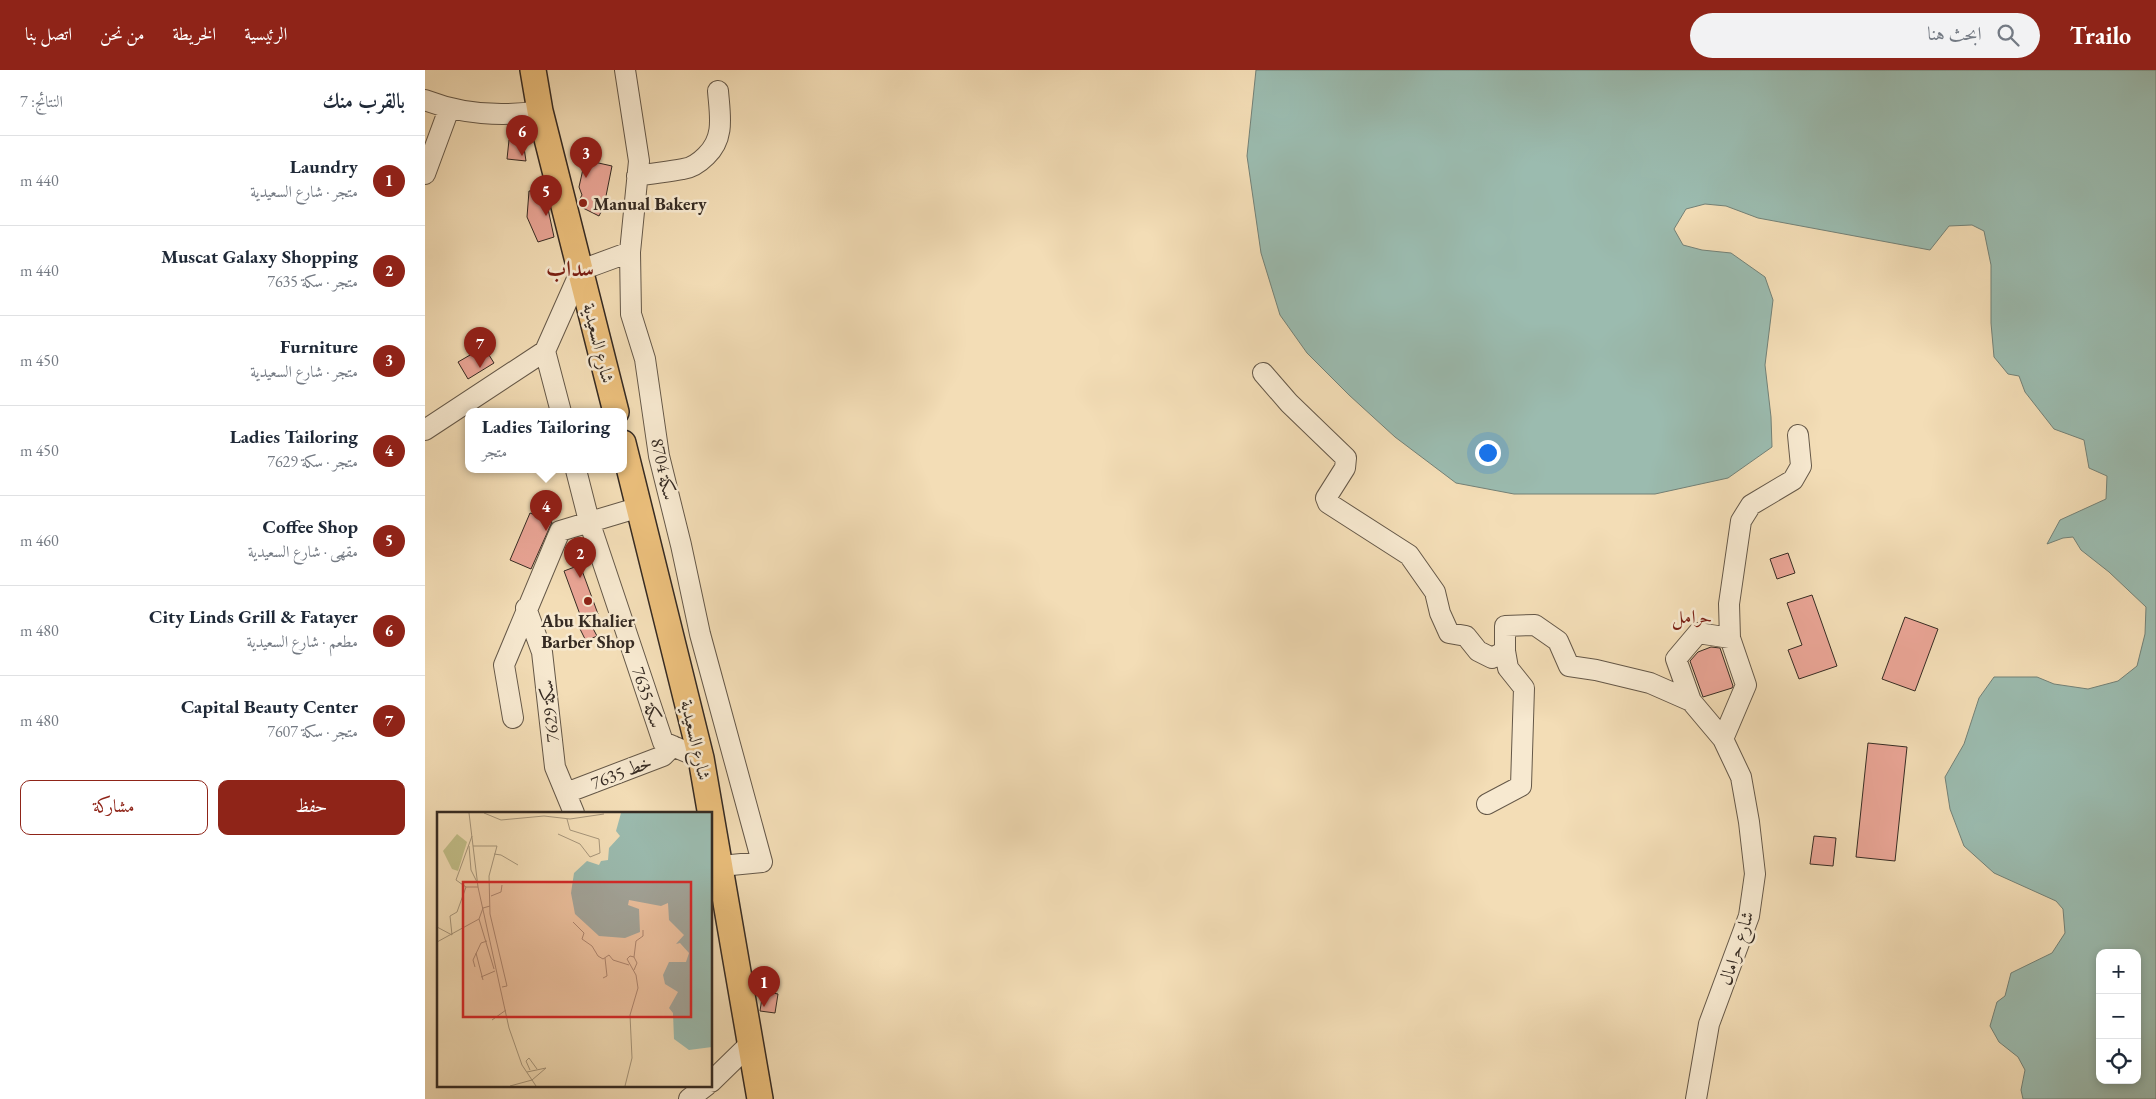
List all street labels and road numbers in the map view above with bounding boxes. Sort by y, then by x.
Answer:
street label: شارع السعيدية [574,301,620,386]
street label: سكة 8704 [646,436,682,502]
street label: سكة 7635 [627,664,669,730]
street label: سكة 7629 [534,679,564,743]
street label: شارع السعيدية [672,698,716,783]
street label: 7635 خط [587,750,655,794]
street label: شارع حرامال [1713,908,1763,989]

